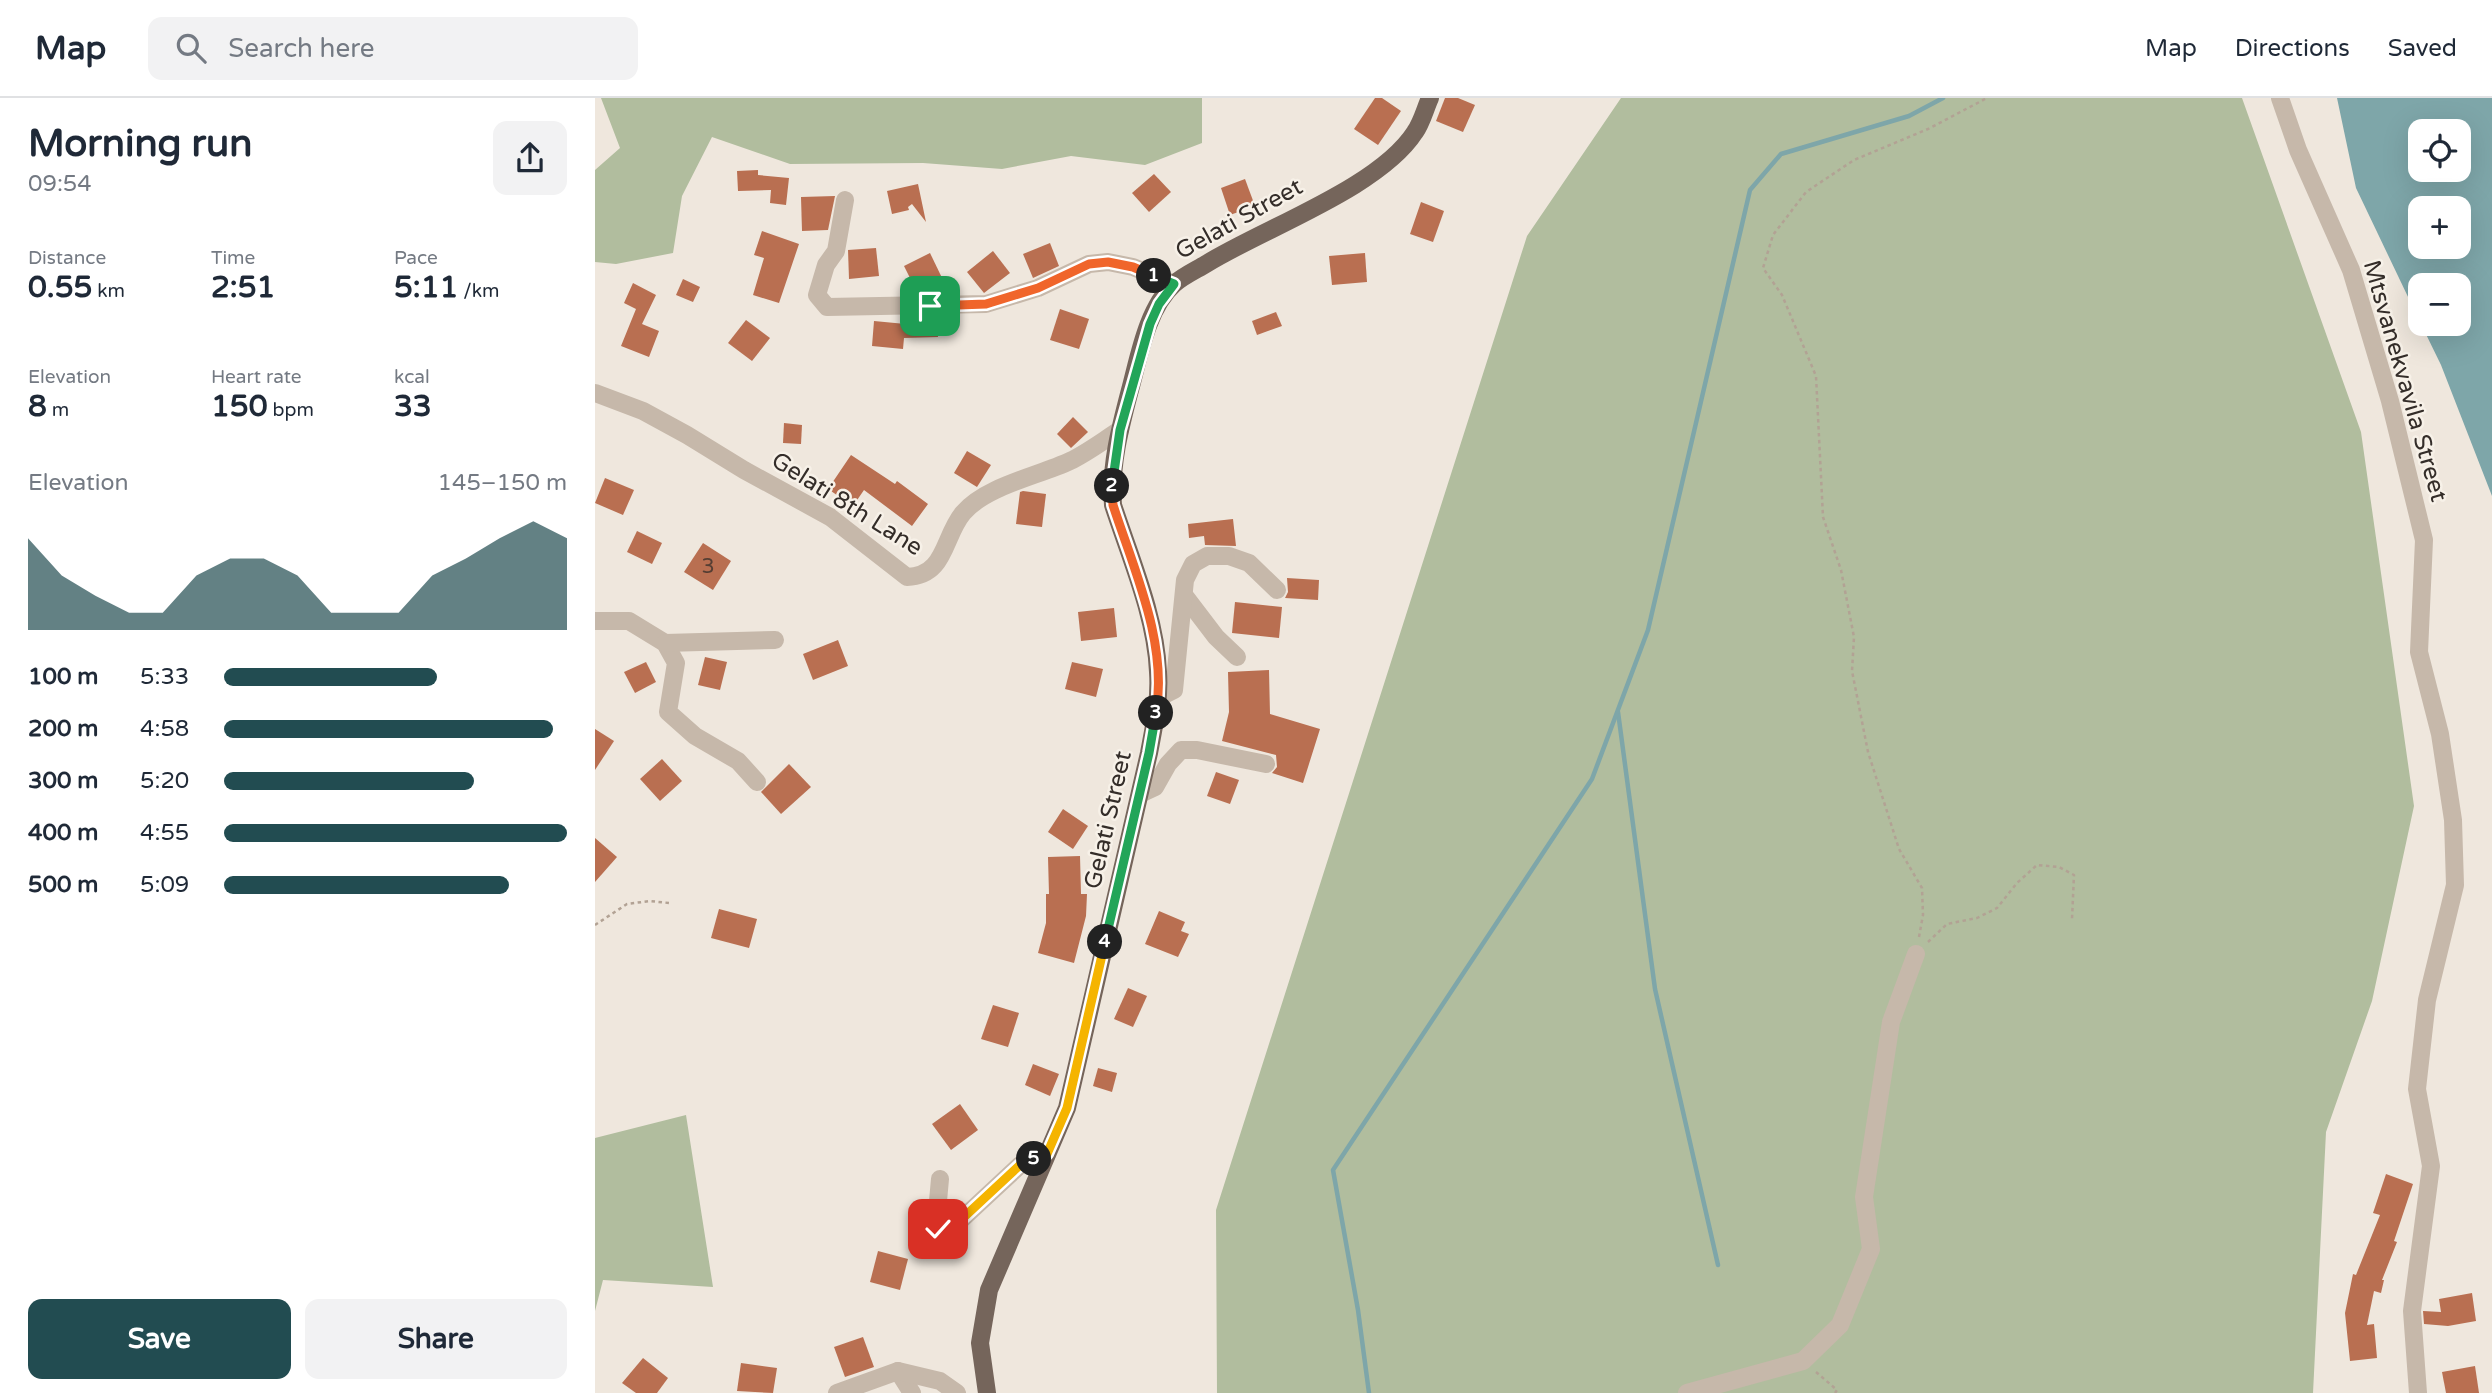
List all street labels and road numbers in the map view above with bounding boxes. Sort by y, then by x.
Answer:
street label: Gelati Street [1170,172,1308,266]
street label: Mtsvanekvavila Street [2357,257,2453,505]
street label: Gelati 8th Lane [766,446,928,562]
street label: Gelati Street [1078,748,1138,892]

